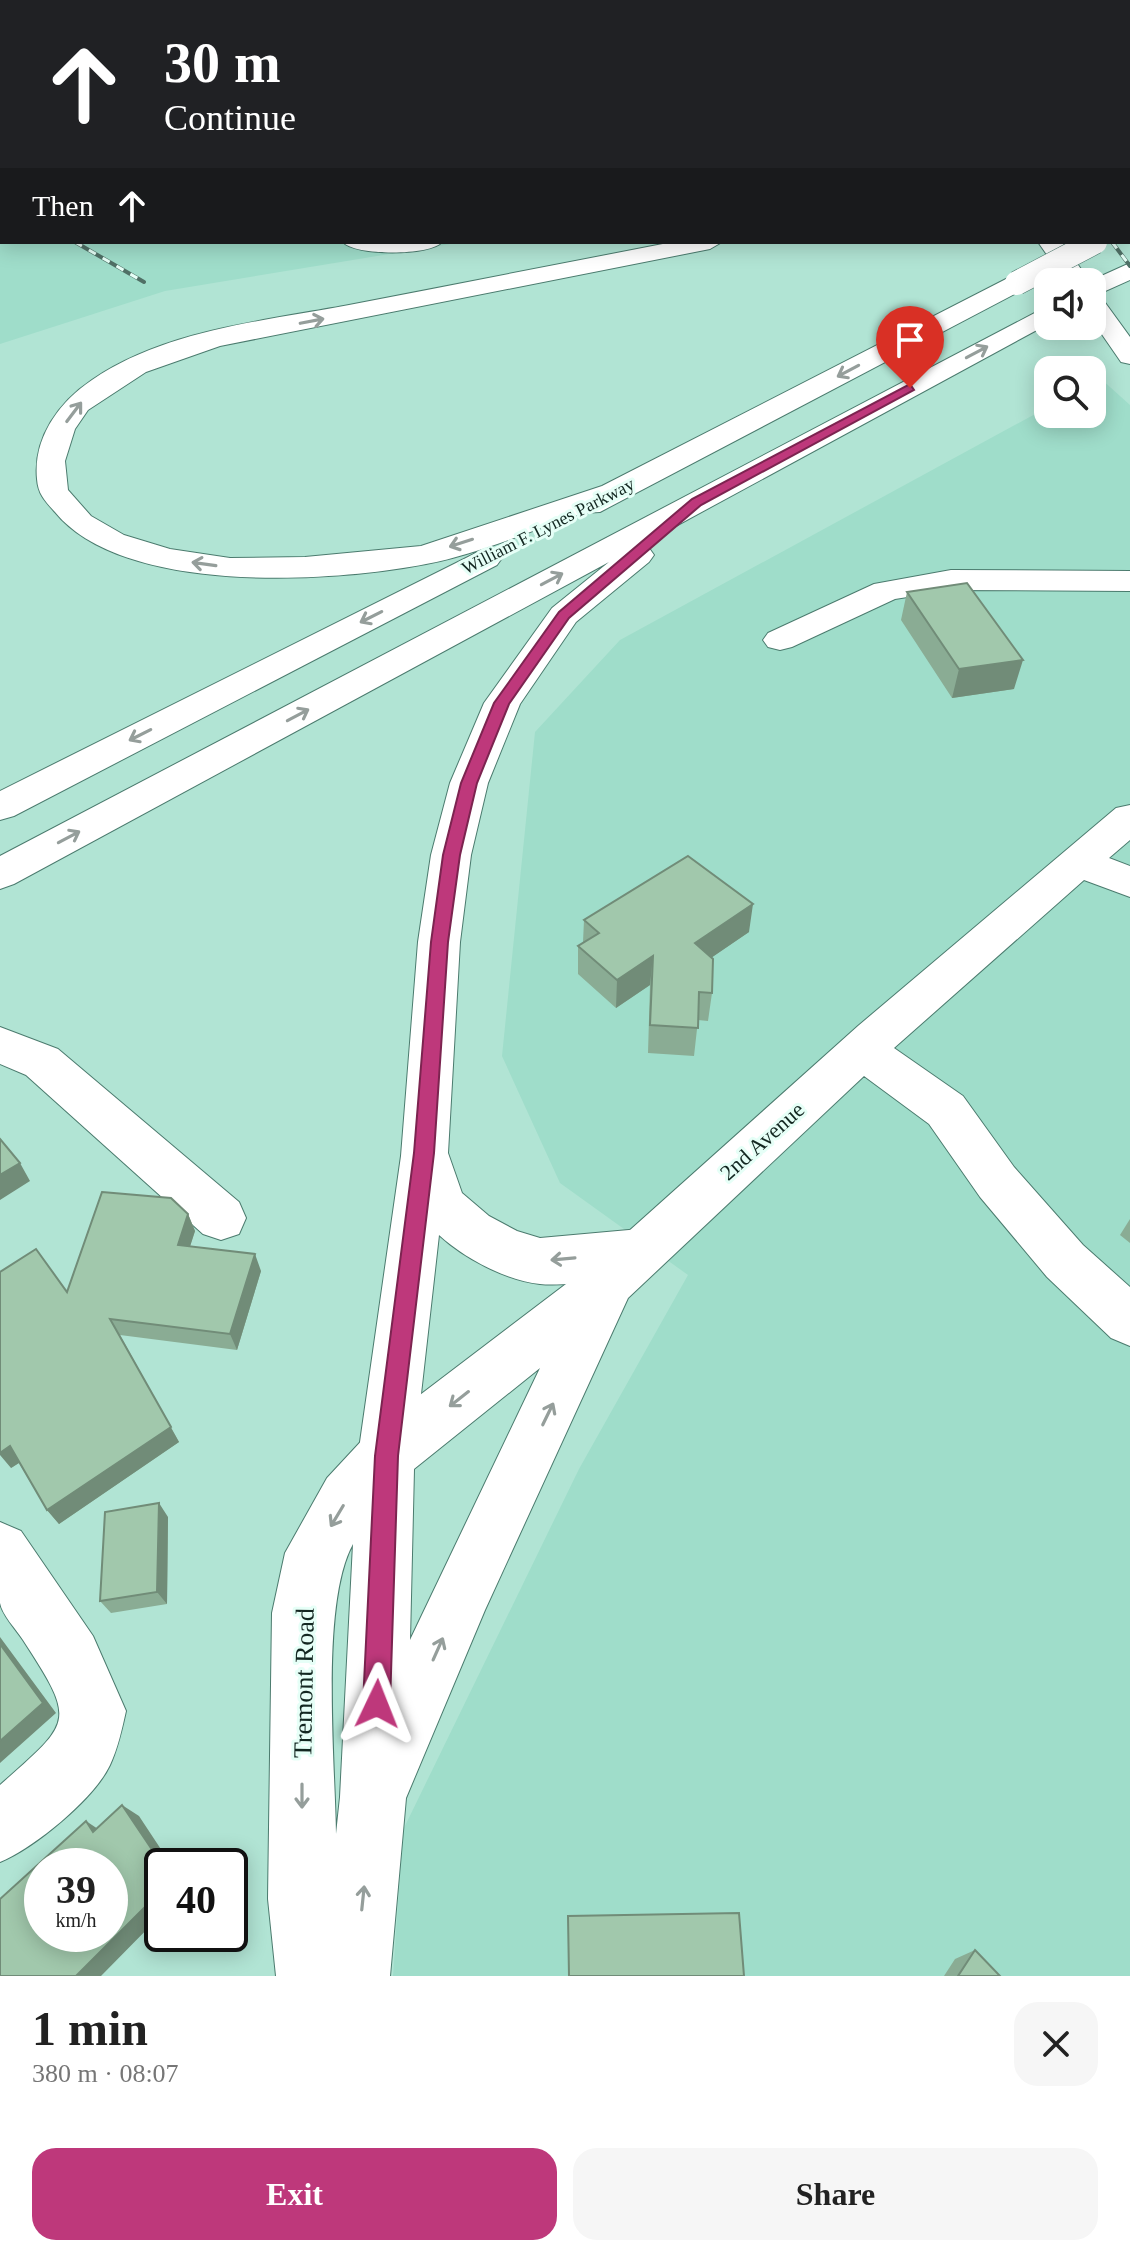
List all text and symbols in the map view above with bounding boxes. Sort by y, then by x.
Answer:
icon: ahead [32,32,136,136]
text: 30 m [164,32,281,94]
text: Continue [164,98,296,138]
icon: ahead [110,184,154,228]
text: Then [32,189,94,222]
map controls [1034,268,1106,428]
button: sound [1034,268,1106,340]
pin [876,306,944,388]
one-way arrow [299,313,324,328]
icon: arrive [888,318,932,362]
one-way arrow [965,344,989,359]
button: search [1034,356,1106,428]
one-way arrow [837,364,861,380]
one-way arrow [66,402,83,423]
street label: William F. Lynes Parkway [458,474,638,578]
one-way arrow [449,537,474,552]
one-way arrow [192,556,217,571]
one-way arrow [540,571,564,587]
one-way arrow [360,609,384,625]
one-way arrow [286,706,310,722]
one-way arrow [128,728,152,744]
one-way arrow [56,829,80,844]
street label: 2nd Avenue [715,1097,809,1185]
one-way arrow [550,1252,576,1267]
one-way arrow [449,1391,470,1408]
one-way arrow [541,1402,556,1426]
one-way arrow [329,1504,345,1527]
street label: Tremont Road [288,1608,320,1758]
one-way arrow [431,1637,446,1662]
position arrow [335,1662,419,1746]
one-way arrow [294,1782,310,1809]
speed limit sign: 40 [144,1848,248,1952]
text: 39 [56,1867,96,1912]
one-way arrow [355,1885,370,1912]
text: km/h [55,1909,97,1931]
text: 1 min [32,2002,148,2055]
button: close [1014,2002,1098,2086]
text: 380 m · 08:07 [32,2059,179,2088]
button: Exit [32,2148,557,2240]
button: Share [573,2148,1098,2240]

